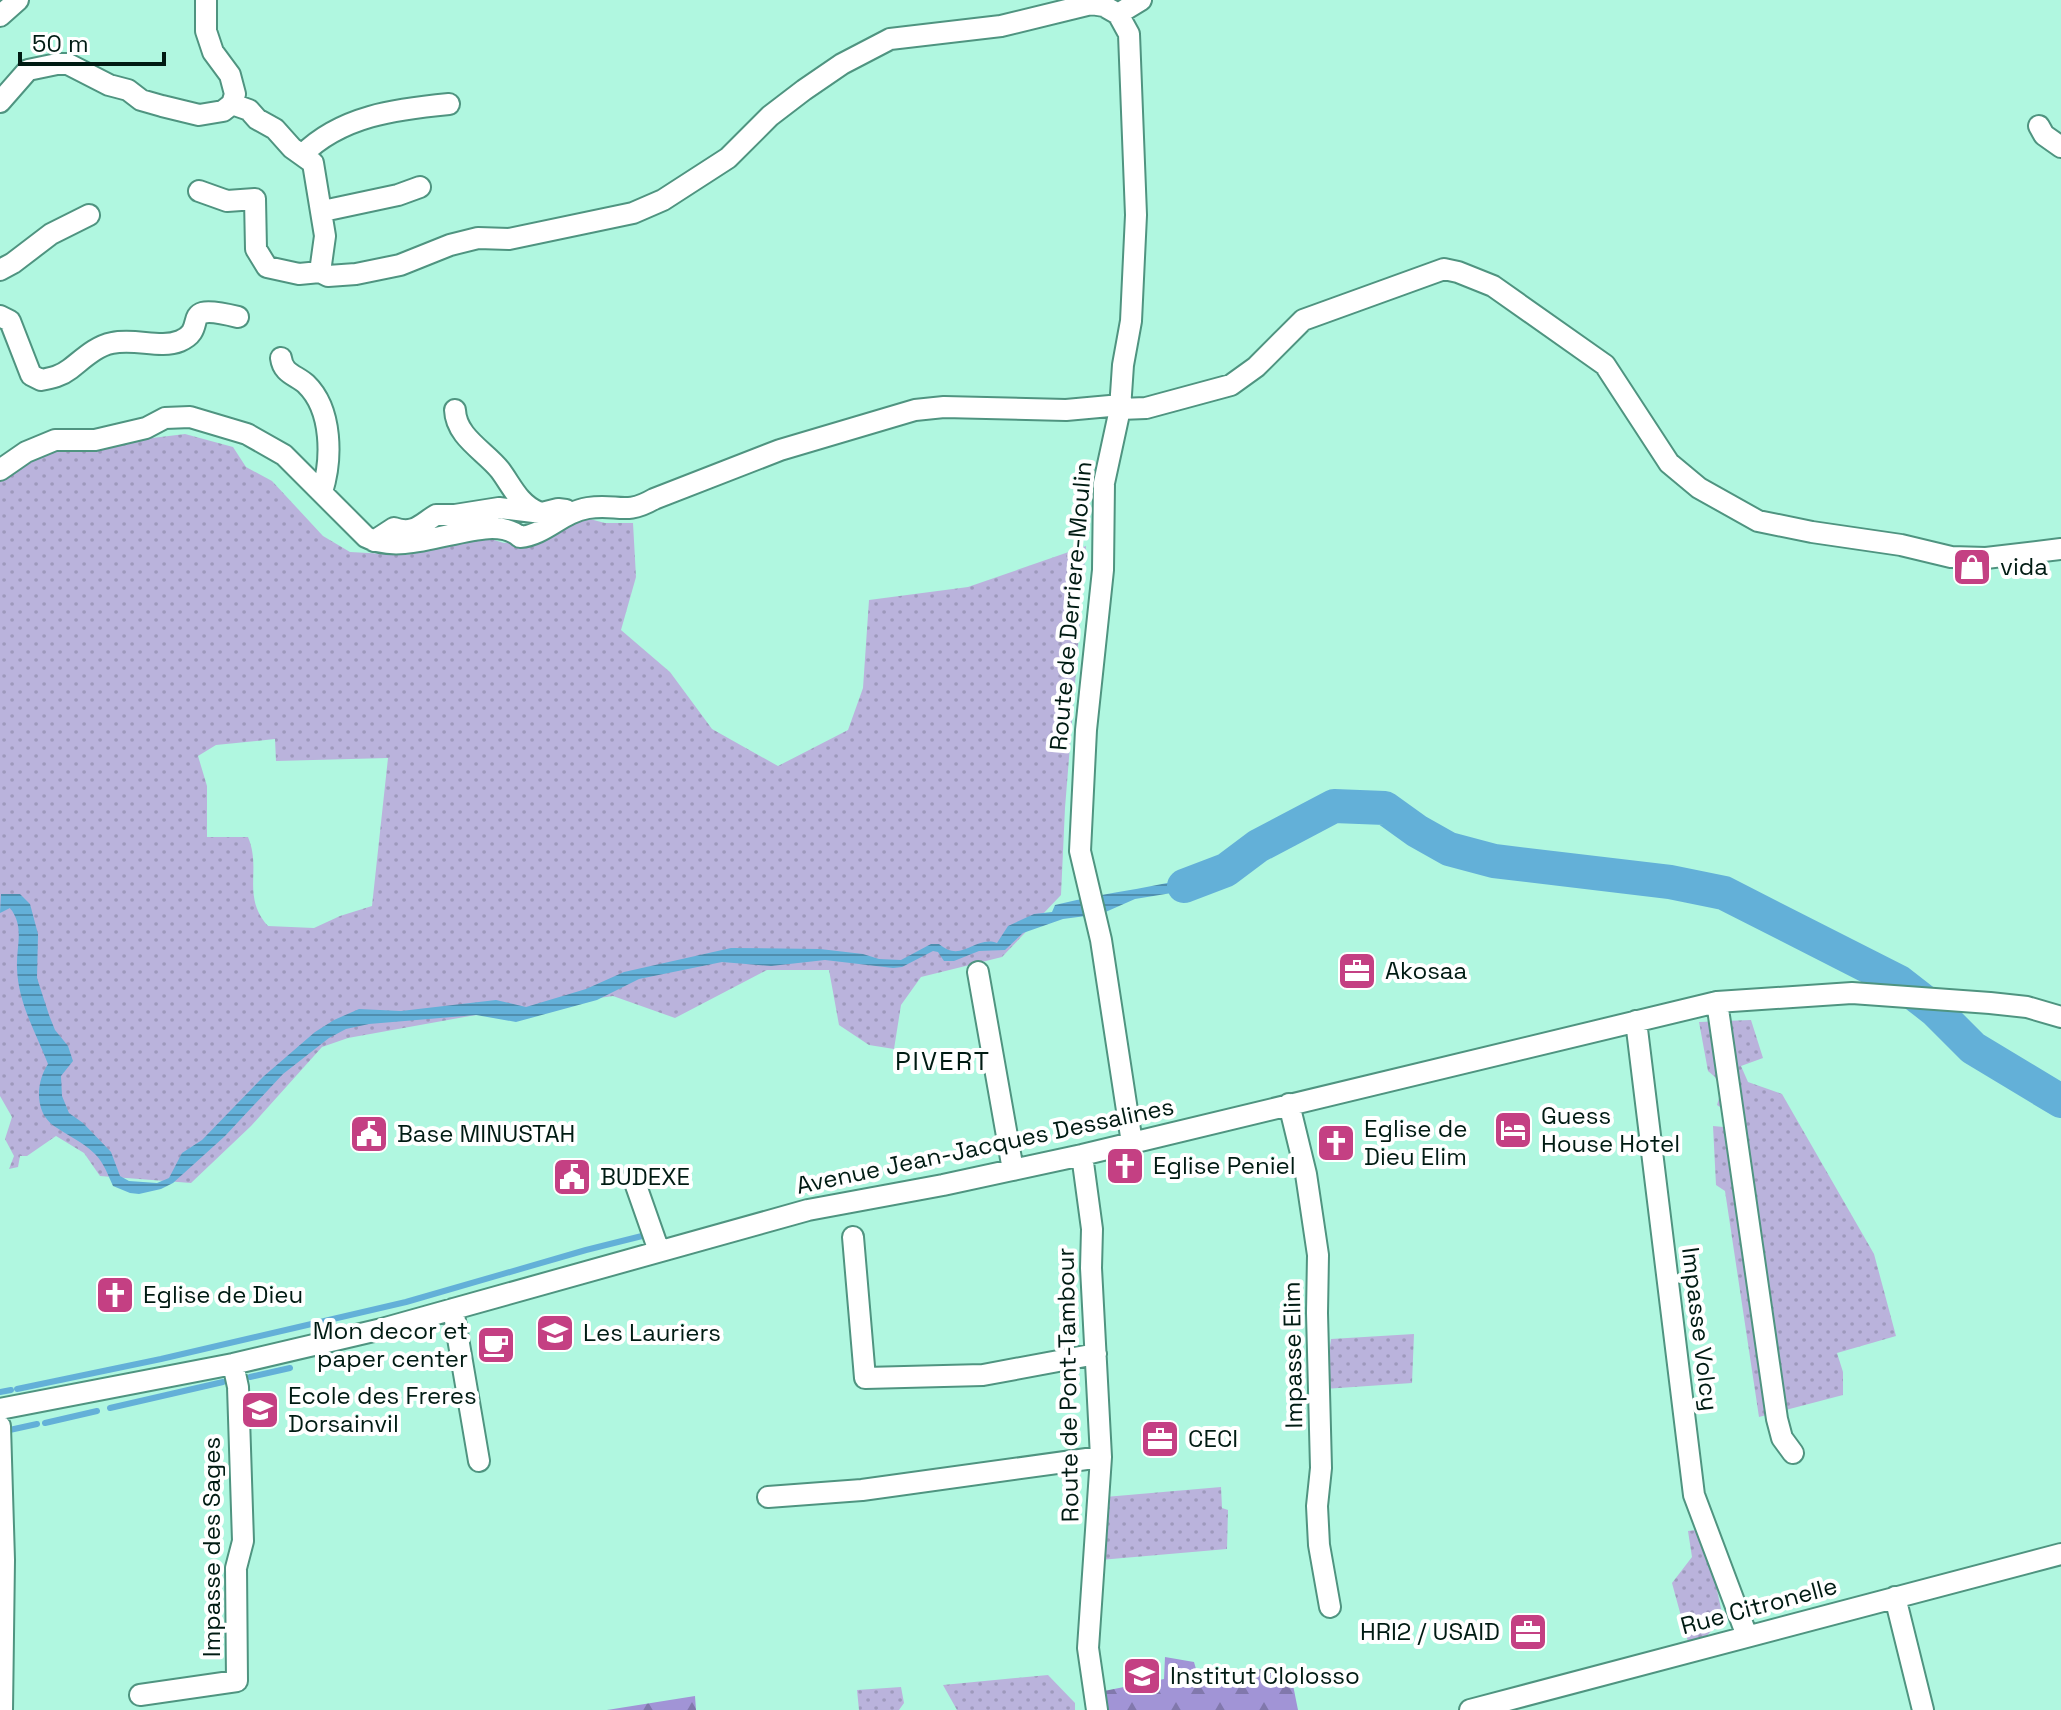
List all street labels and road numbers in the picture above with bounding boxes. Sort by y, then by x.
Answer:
street label: Route de Derriere-Moulin [1042,460,1099,752]
street label: Avenue Jean-Jacques Dessalines [793,1090,1177,1201]
street label: Impasse Volcy [1675,1245,1726,1413]
street label: Route de Pont-Tambour [1050,1247,1085,1523]
street label: Impasse Elim [1276,1281,1309,1429]
street label: Impasse des Sages [196,1437,227,1657]
street label: Rue Citronelle [1677,1570,1841,1641]

